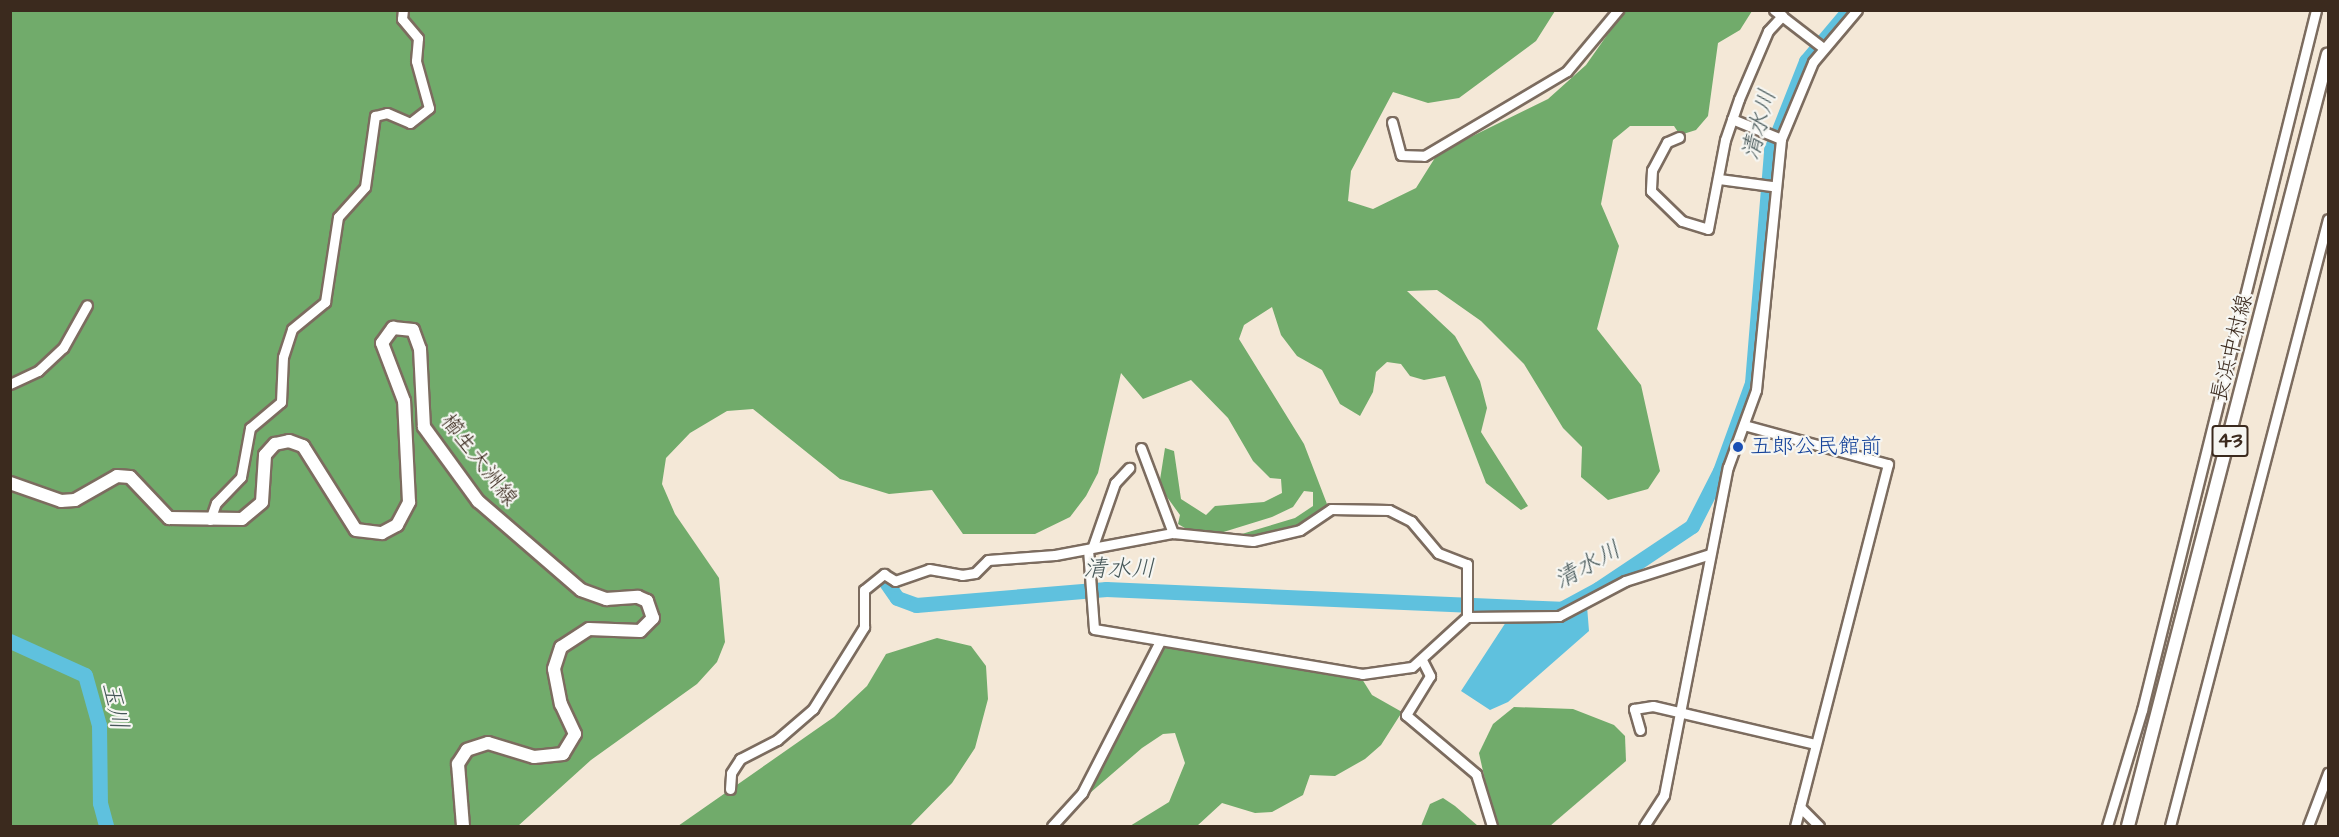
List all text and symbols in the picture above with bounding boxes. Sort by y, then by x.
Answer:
water label: 清水川 [1737,86,1783,164]
street label: 長浜中村線 [2206,291,2258,405]
street label: 櫛生大洲線 [435,409,523,511]
road number: 43 [2210,423,2250,459]
place label: 五郎公民館前 [1750,434,1882,460]
marker: 五郎公民館前 [1731,440,1745,454]
water label: 清水川 [1550,536,1626,596]
water label: 清水川 [1083,556,1155,584]
water label: 玉川 [95,680,133,732]

